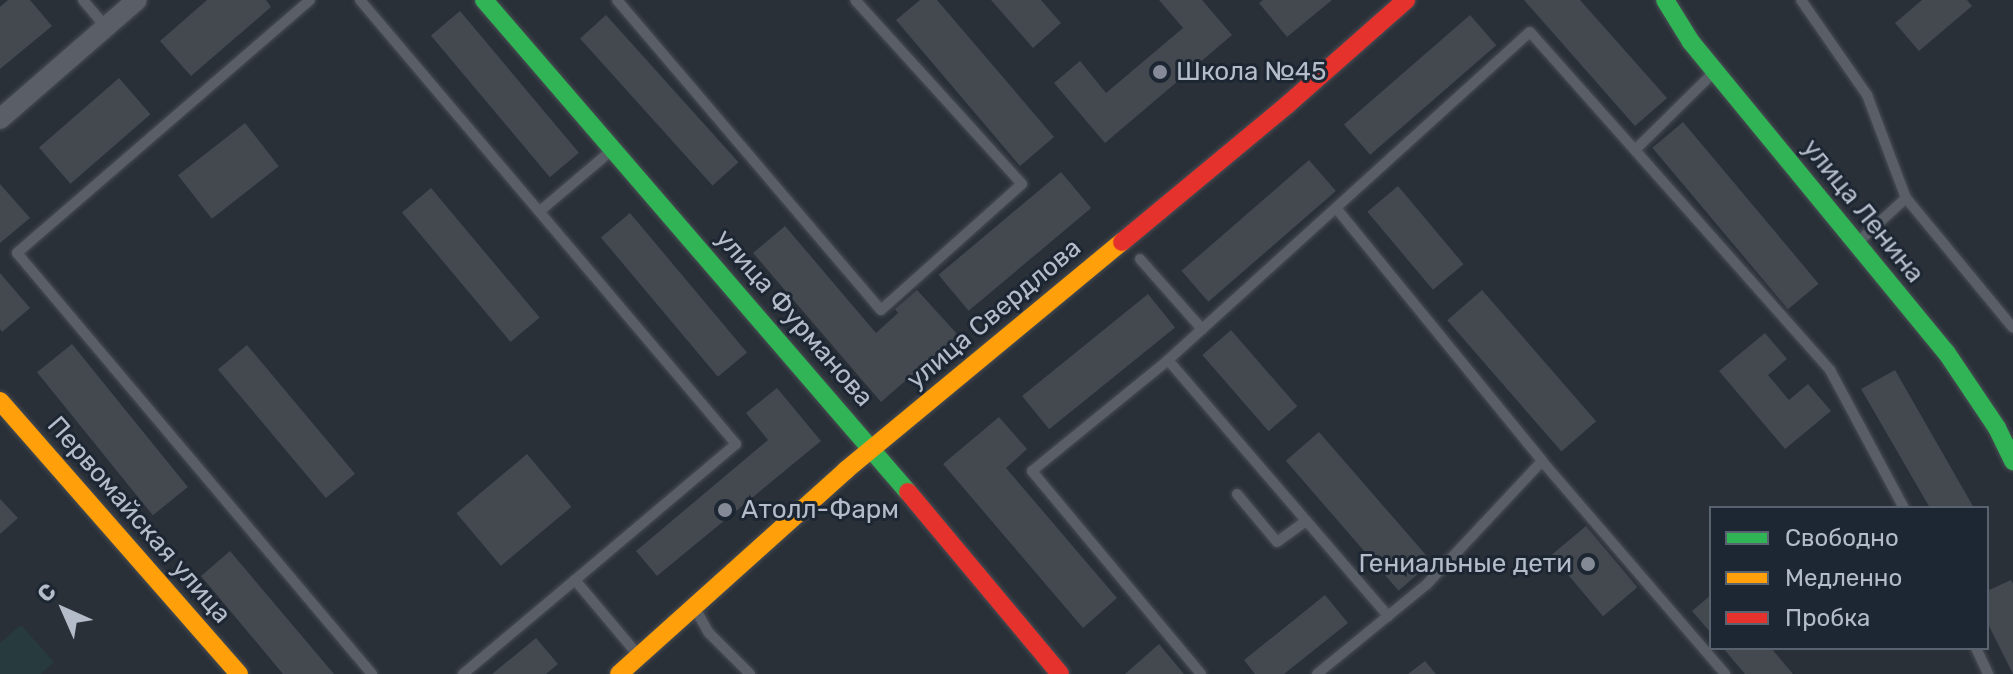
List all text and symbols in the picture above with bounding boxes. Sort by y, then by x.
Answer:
place label: Школа №45 [1176,56,1326,88]
marker: Школа №45 [1151,63,1169,81]
street label: улица Ленина [1796,133,1930,289]
street label: улица Фурманова [708,223,880,413]
street label: улица Свердлова [901,232,1087,396]
street label: Первомайская улица [41,410,237,630]
place label: Атолл-Фарм [741,494,899,526]
marker: Атолл-Фарм [716,501,734,519]
legend [1709,506,1989,650]
text: Свободно [1785,524,1899,552]
place label: Гениальные дети [1358,548,1572,580]
marker: Гениальные дети [1579,555,1597,573]
text: Медленно [1785,564,1902,592]
north arrow [24,570,104,650]
text: С [32,578,62,608]
text: Пробка [1785,604,1870,632]

